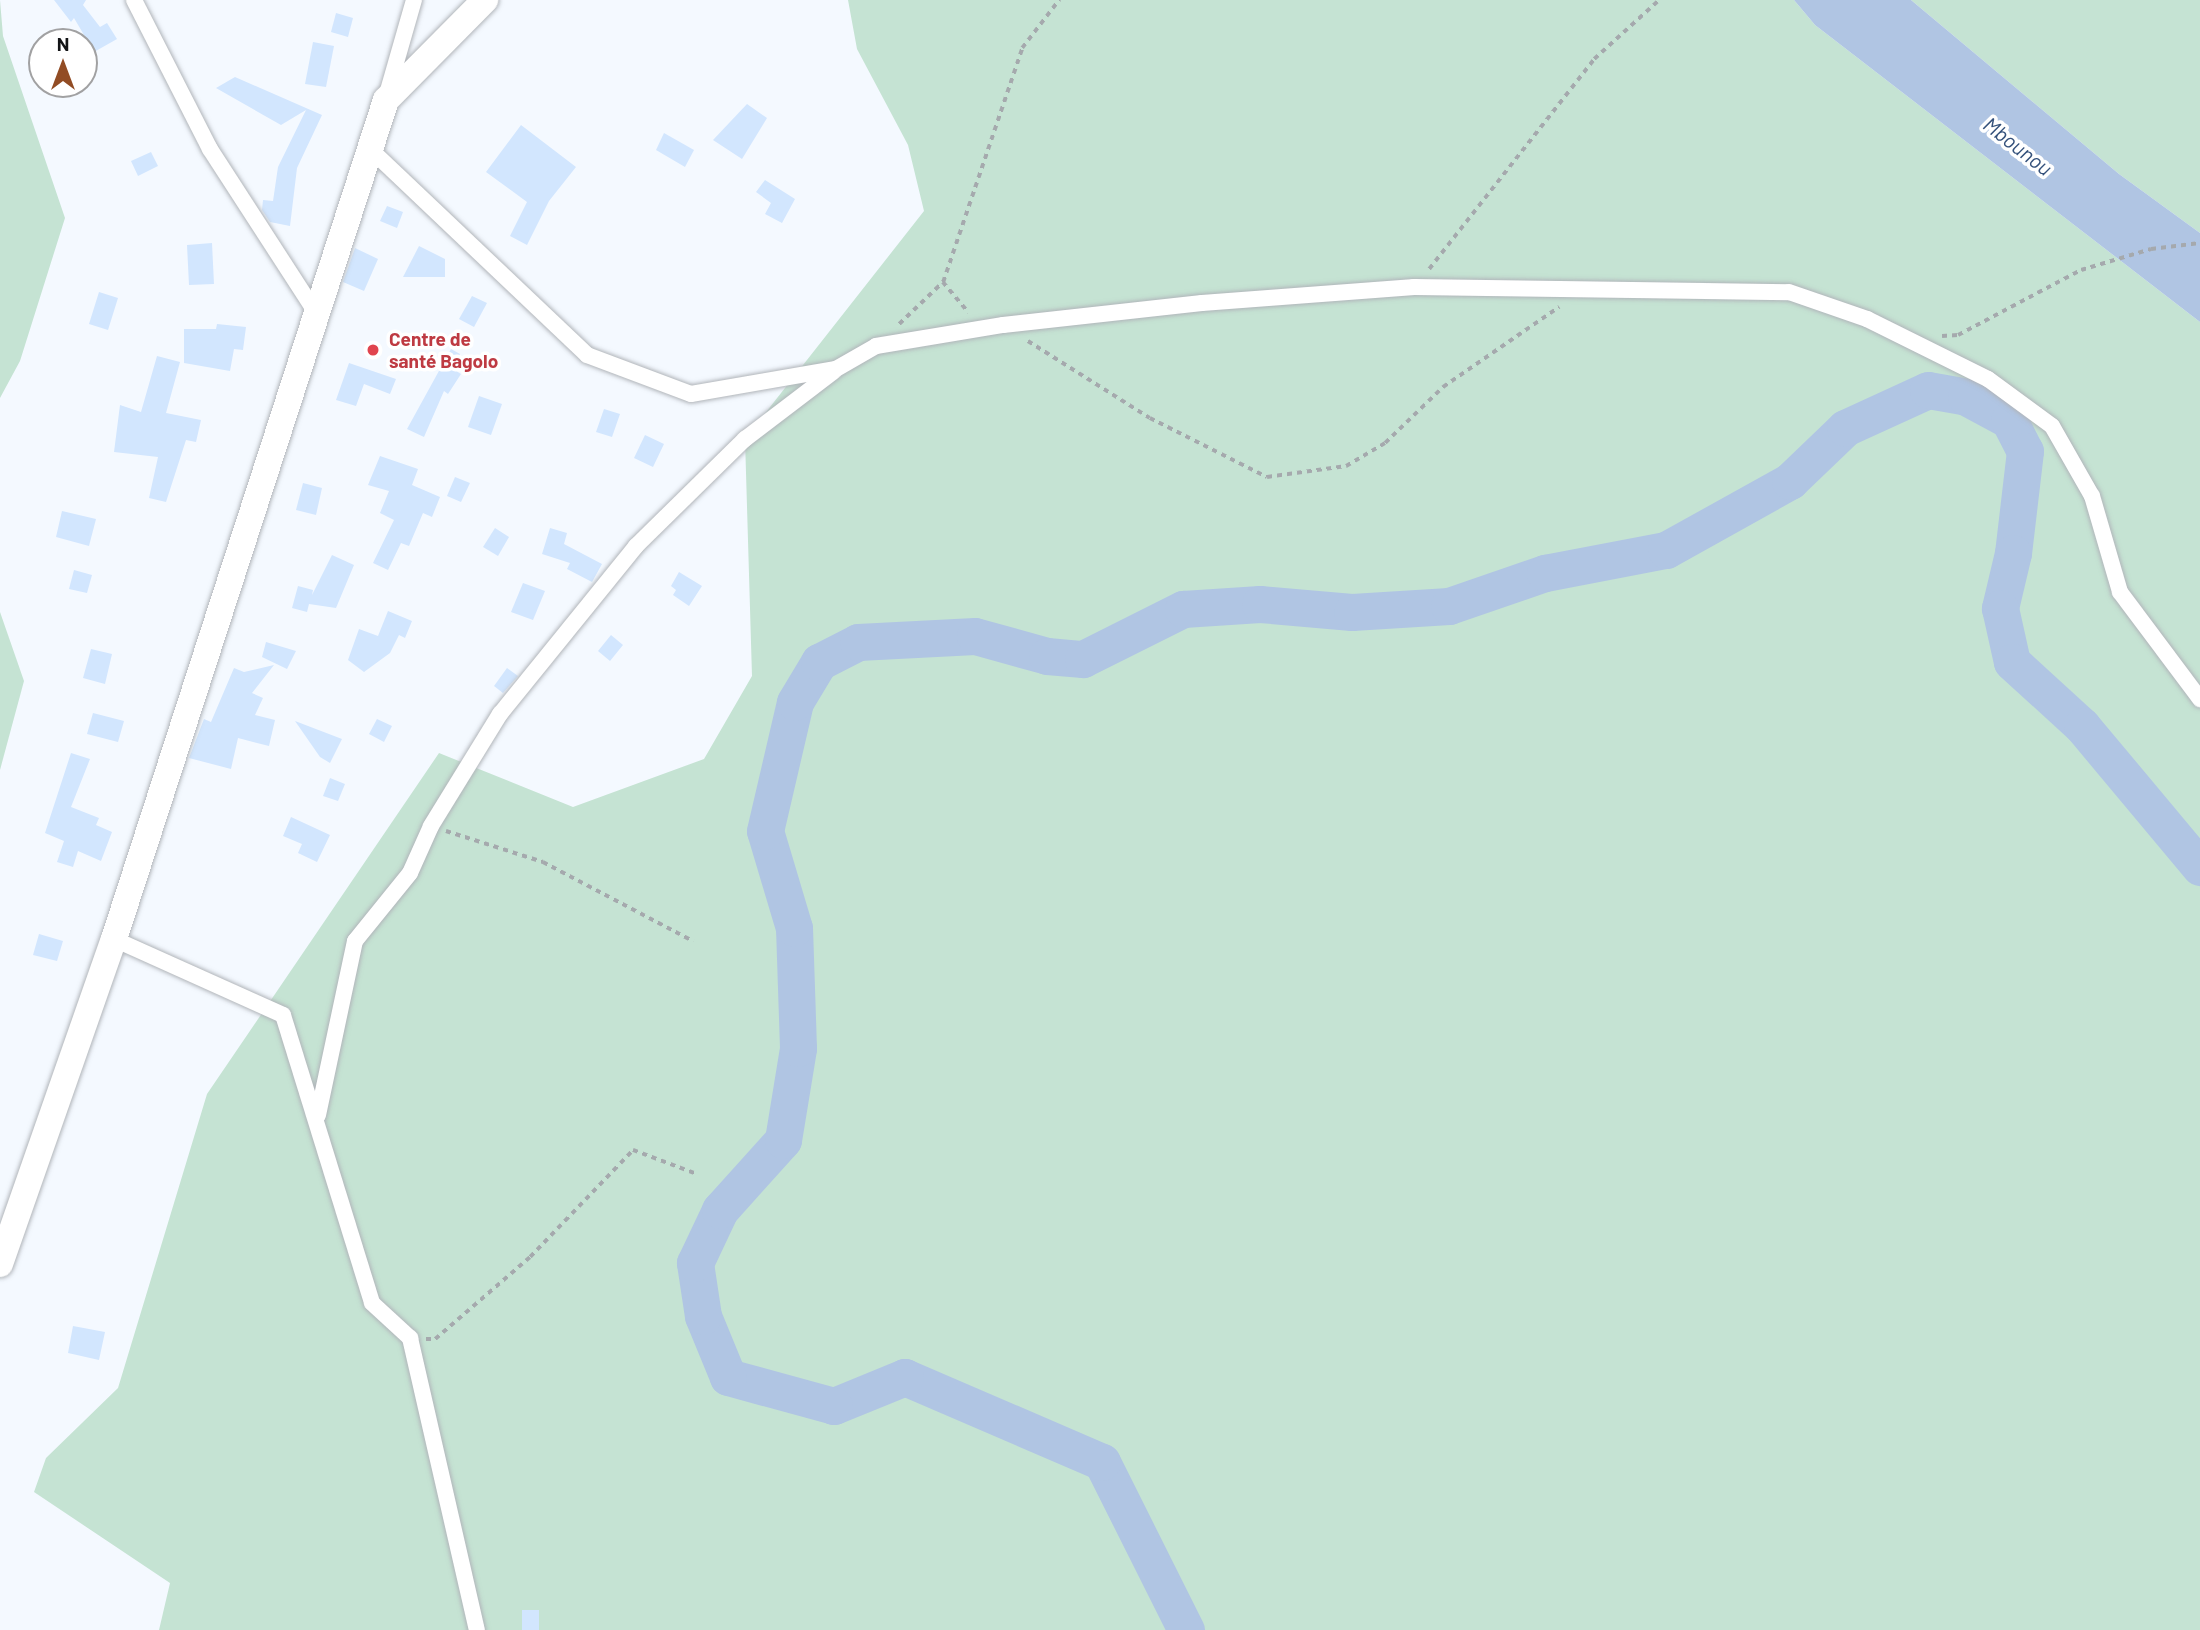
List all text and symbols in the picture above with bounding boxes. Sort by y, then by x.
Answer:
north arrow [28,28,98,98]
text: N [57,32,69,55]
water label: Mbounou [1979,111,2057,181]
place label: Centre de santé Bagolo [389,328,498,372]
marker: Centre de santé Bagolo [363,340,383,360]

